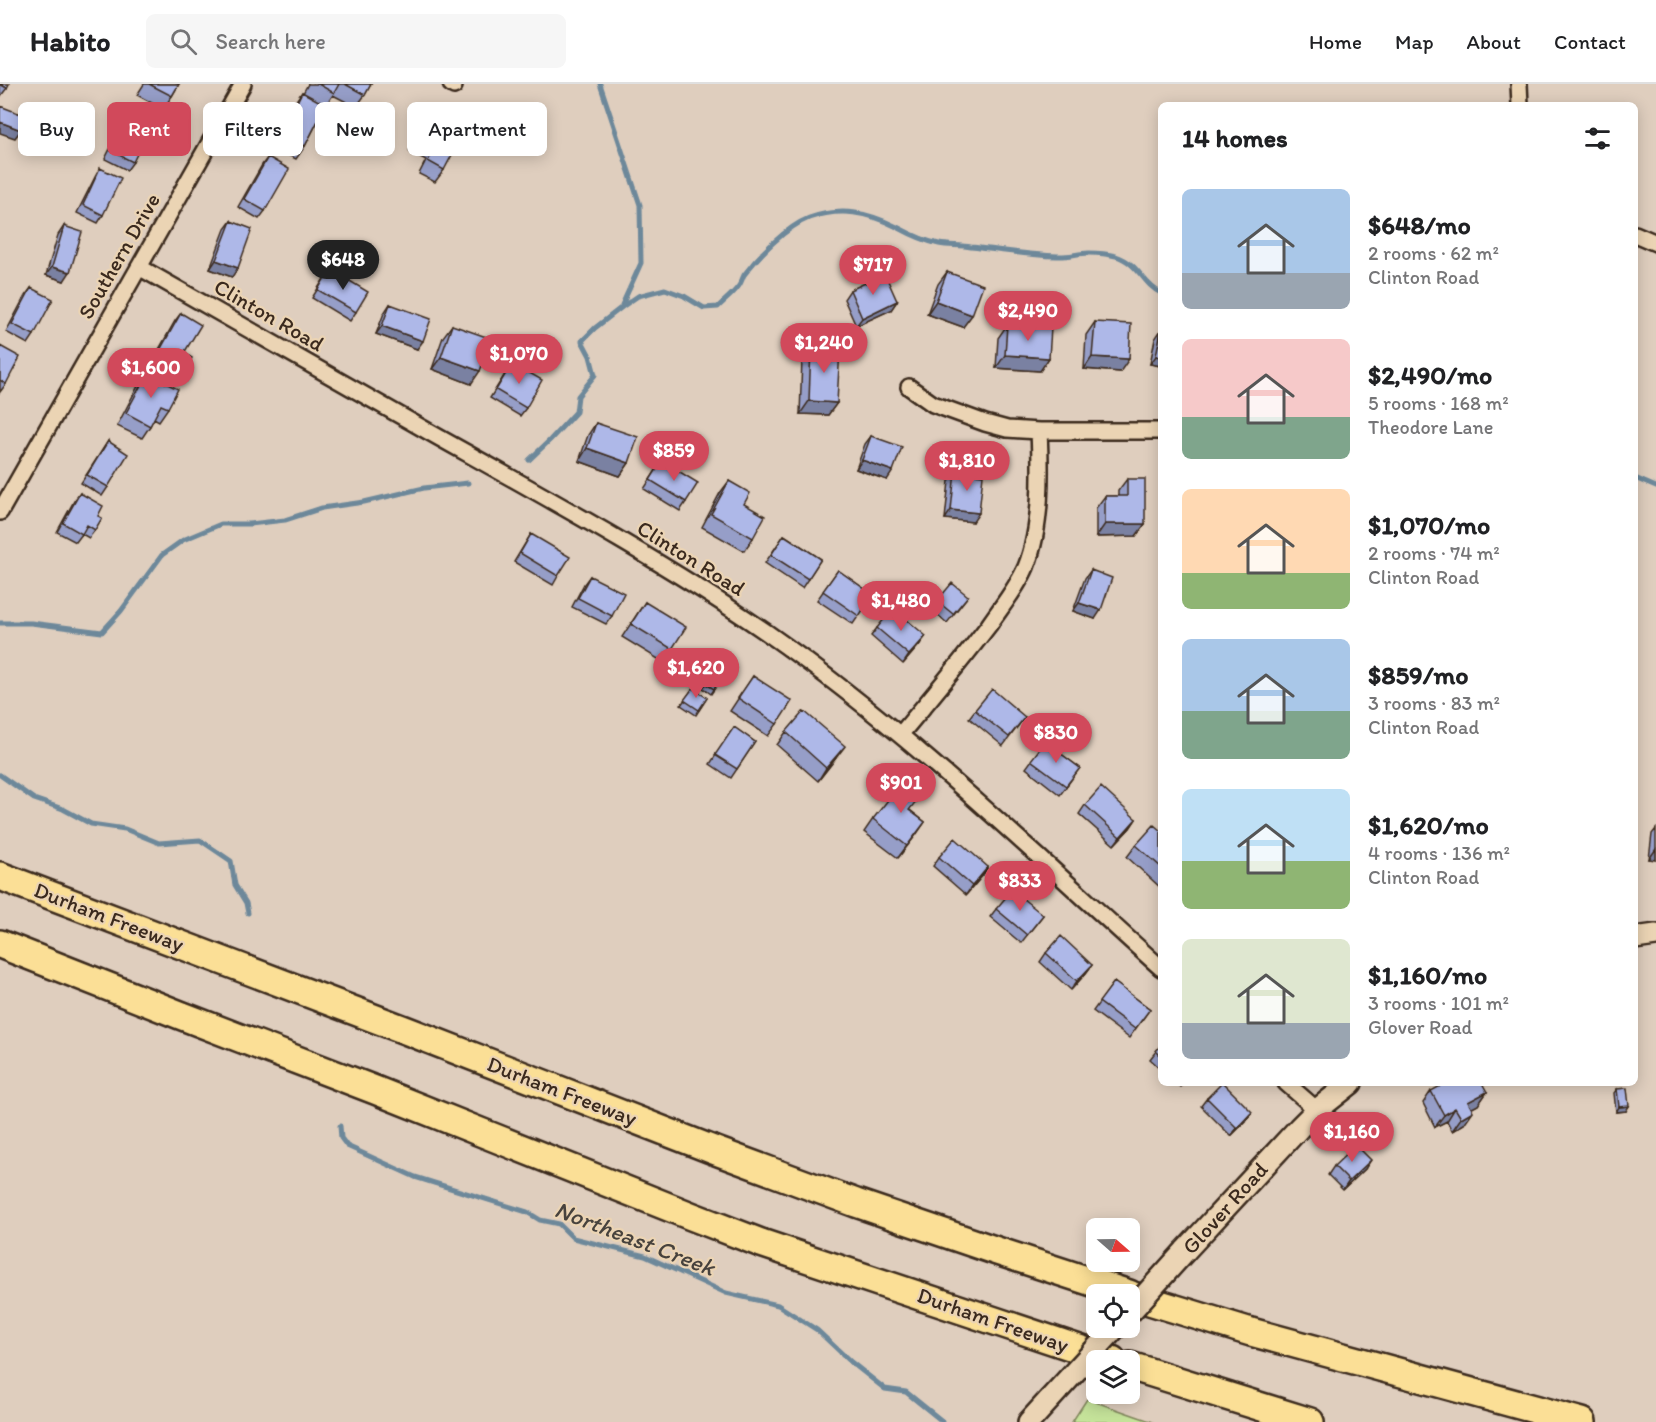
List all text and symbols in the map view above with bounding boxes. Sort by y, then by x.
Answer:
search box [146,14,566,68]
text: Habito [30,24,110,58]
icon: search [167,25,200,58]
text: Search here [215,28,326,55]
text: Home [1309,29,1362,54]
text: Map [1395,29,1434,54]
text: About [1467,29,1521,54]
text: Contact [1554,29,1626,54]
chip: Buy [18,102,95,156]
chip: Rent [107,102,191,156]
chip: Filters [203,102,303,156]
chip: New [315,102,395,156]
chip: Apartment [407,102,547,156]
text: 14 homes [1182,122,1288,154]
icon: filters [1581,122,1614,155]
street label: Southern Drive [72,188,166,324]
text: $648/mo [1368,209,1471,241]
icon: home [1230,213,1302,285]
pin: $648 [307,240,379,291]
text: 2 rooms · 62 m² [1368,241,1499,265]
pin: $717 [837,245,909,296]
text: $648 [321,247,365,271]
text: $717 [853,252,893,276]
text: Clinton Road [1368,265,1479,289]
street label: Clinton Road [209,273,329,357]
pin: $2,490 [979,291,1077,342]
text: $2,490 [998,298,1058,322]
pin: $1,240 [775,323,873,374]
text: $1,240 [794,330,854,354]
pin: $1,070 [470,334,568,385]
text: $1,070 [490,341,548,365]
pin: $1,600 [102,348,200,399]
text: $1,600 [121,355,181,379]
text: $2,490/mo [1368,359,1492,391]
icon: home [1230,363,1302,435]
text: 5 rooms · 168 m² [1368,391,1509,415]
text: Theodore Lane [1368,415,1493,439]
pin: $859 [638,431,710,482]
text: $859 [653,438,695,462]
pin: $1,810 [918,441,1016,492]
text: $1,810 [939,448,995,472]
text: $1,070/mo [1368,509,1490,541]
icon: home [1230,513,1302,585]
street label: Clinton Road [632,514,750,602]
text: 2 rooms · 74 m² [1368,541,1500,565]
text: Clinton Road [1368,565,1479,589]
pin: $1,480 [852,581,950,632]
text: $1,480 [871,588,931,612]
pin: $1,620 [647,648,745,699]
text: $1,620 [667,655,725,679]
text: $859/mo [1368,659,1469,691]
icon: home [1230,663,1302,735]
text: 3 rooms · 83 m² [1368,691,1500,715]
pin: $830 [1020,713,1092,764]
text: Clinton Road [1368,715,1479,739]
text: $830 [1034,720,1078,744]
pin: $901 [865,763,937,814]
text: $901 [880,770,922,794]
text: $1,620/mo [1368,809,1489,841]
icon: home [1230,813,1302,885]
text: 4 rooms · 136 m² [1368,841,1510,865]
pin: $833 [984,861,1056,912]
text: Clinton Road [1368,865,1479,889]
text: $833 [999,868,1041,892]
street label: Durham Freeway [30,876,188,958]
text: $1,160/mo [1368,959,1487,991]
icon: home [1230,963,1302,1035]
text: 3 rooms · 101 m² [1368,991,1509,1015]
text: Glover Road [1368,1015,1473,1039]
street label: Durham Freeway [483,1050,641,1132]
pin: $1,160 [1303,1112,1401,1163]
text: $1,160 [1324,1119,1380,1143]
street label: Glover Road [1176,1156,1274,1260]
water label: Northeast Creek [551,1194,721,1282]
north arrow [1086,1218,1140,1272]
map controls [1086,1218,1140,1404]
street label: Durham Freeway [914,1281,1073,1359]
button: locate [1086,1284,1140,1338]
button: layers [1086,1350,1140,1404]

